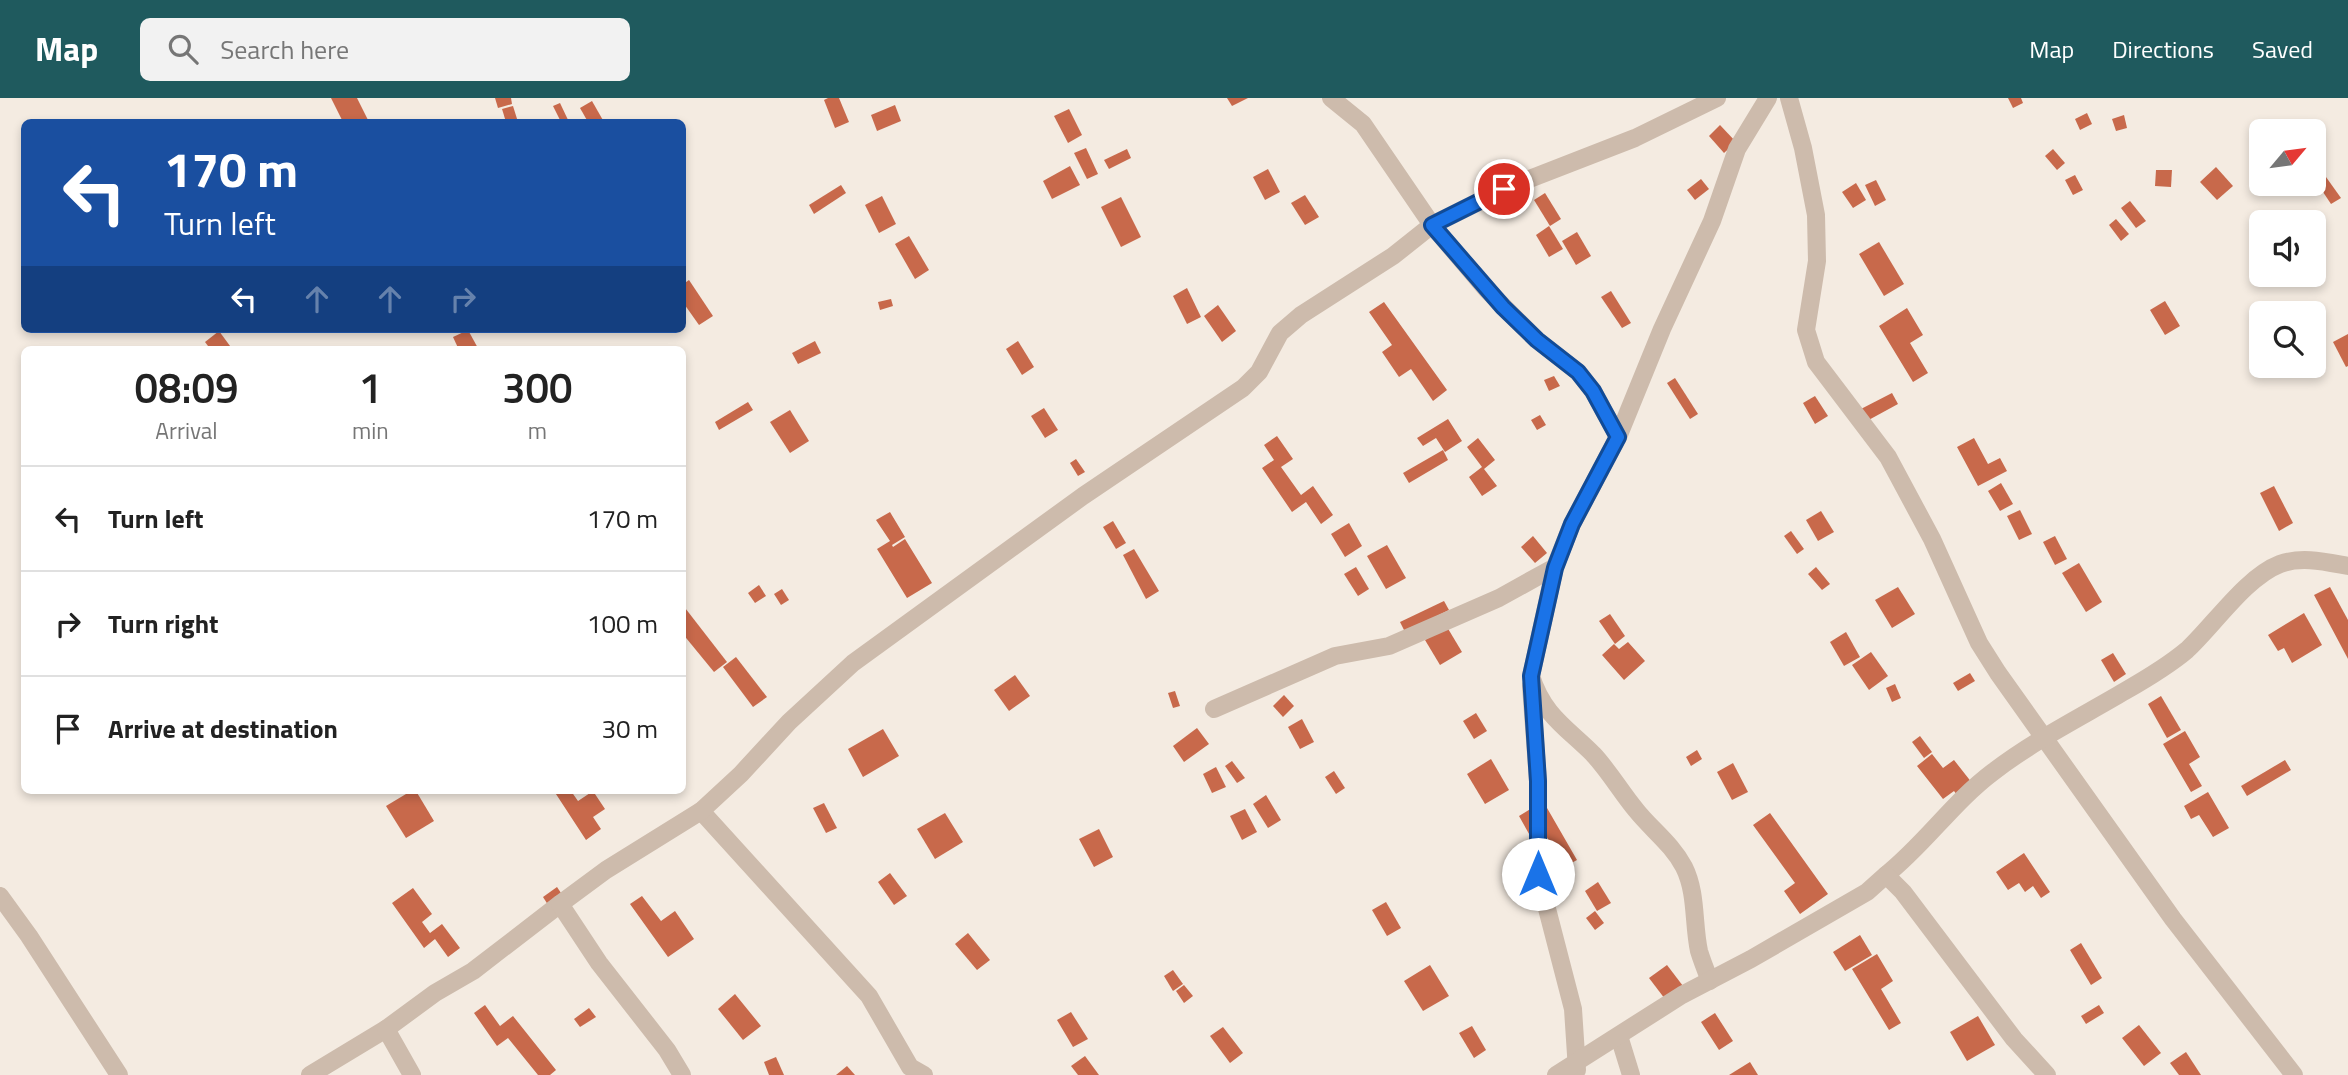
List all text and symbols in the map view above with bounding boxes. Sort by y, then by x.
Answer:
search box [140,18,630,81]
text: Map [35,24,98,74]
icon: search [164,30,202,68]
text: Search here [220,30,349,69]
text: Map [2029,31,2074,67]
text: Directions [2112,31,2214,67]
text: Saved [2252,31,2313,67]
north arrow [2249,119,2326,196]
map controls [2249,119,2326,378]
text: 170 m [164,131,298,206]
icon: left [49,147,140,238]
pin [1474,159,1534,219]
icon: arrive [1485,170,1523,208]
text: Turn left [164,199,276,247]
button: sound [2249,210,2326,287]
icon: left [225,280,263,318]
icon: ahead [298,280,336,318]
icon: ahead [371,280,409,318]
icon: right [444,280,482,318]
button: search [2249,301,2326,378]
text: 08:09 [134,355,239,419]
text: 1 [359,355,382,419]
text: 300 [502,355,573,419]
text: Arrival [155,413,218,448]
text: min [352,413,389,448]
text: m [528,413,547,448]
text: Turn left [108,499,203,538]
text: 170 m [587,499,658,538]
icon: left [49,500,87,538]
text: Turn right [108,604,219,643]
text: 100 m [587,604,658,643]
icon: right [49,605,87,643]
text: Arrive at destination [108,709,338,748]
text: 30 m [601,709,658,748]
icon: arrive [49,710,87,748]
position arrow [1501,837,1575,911]

